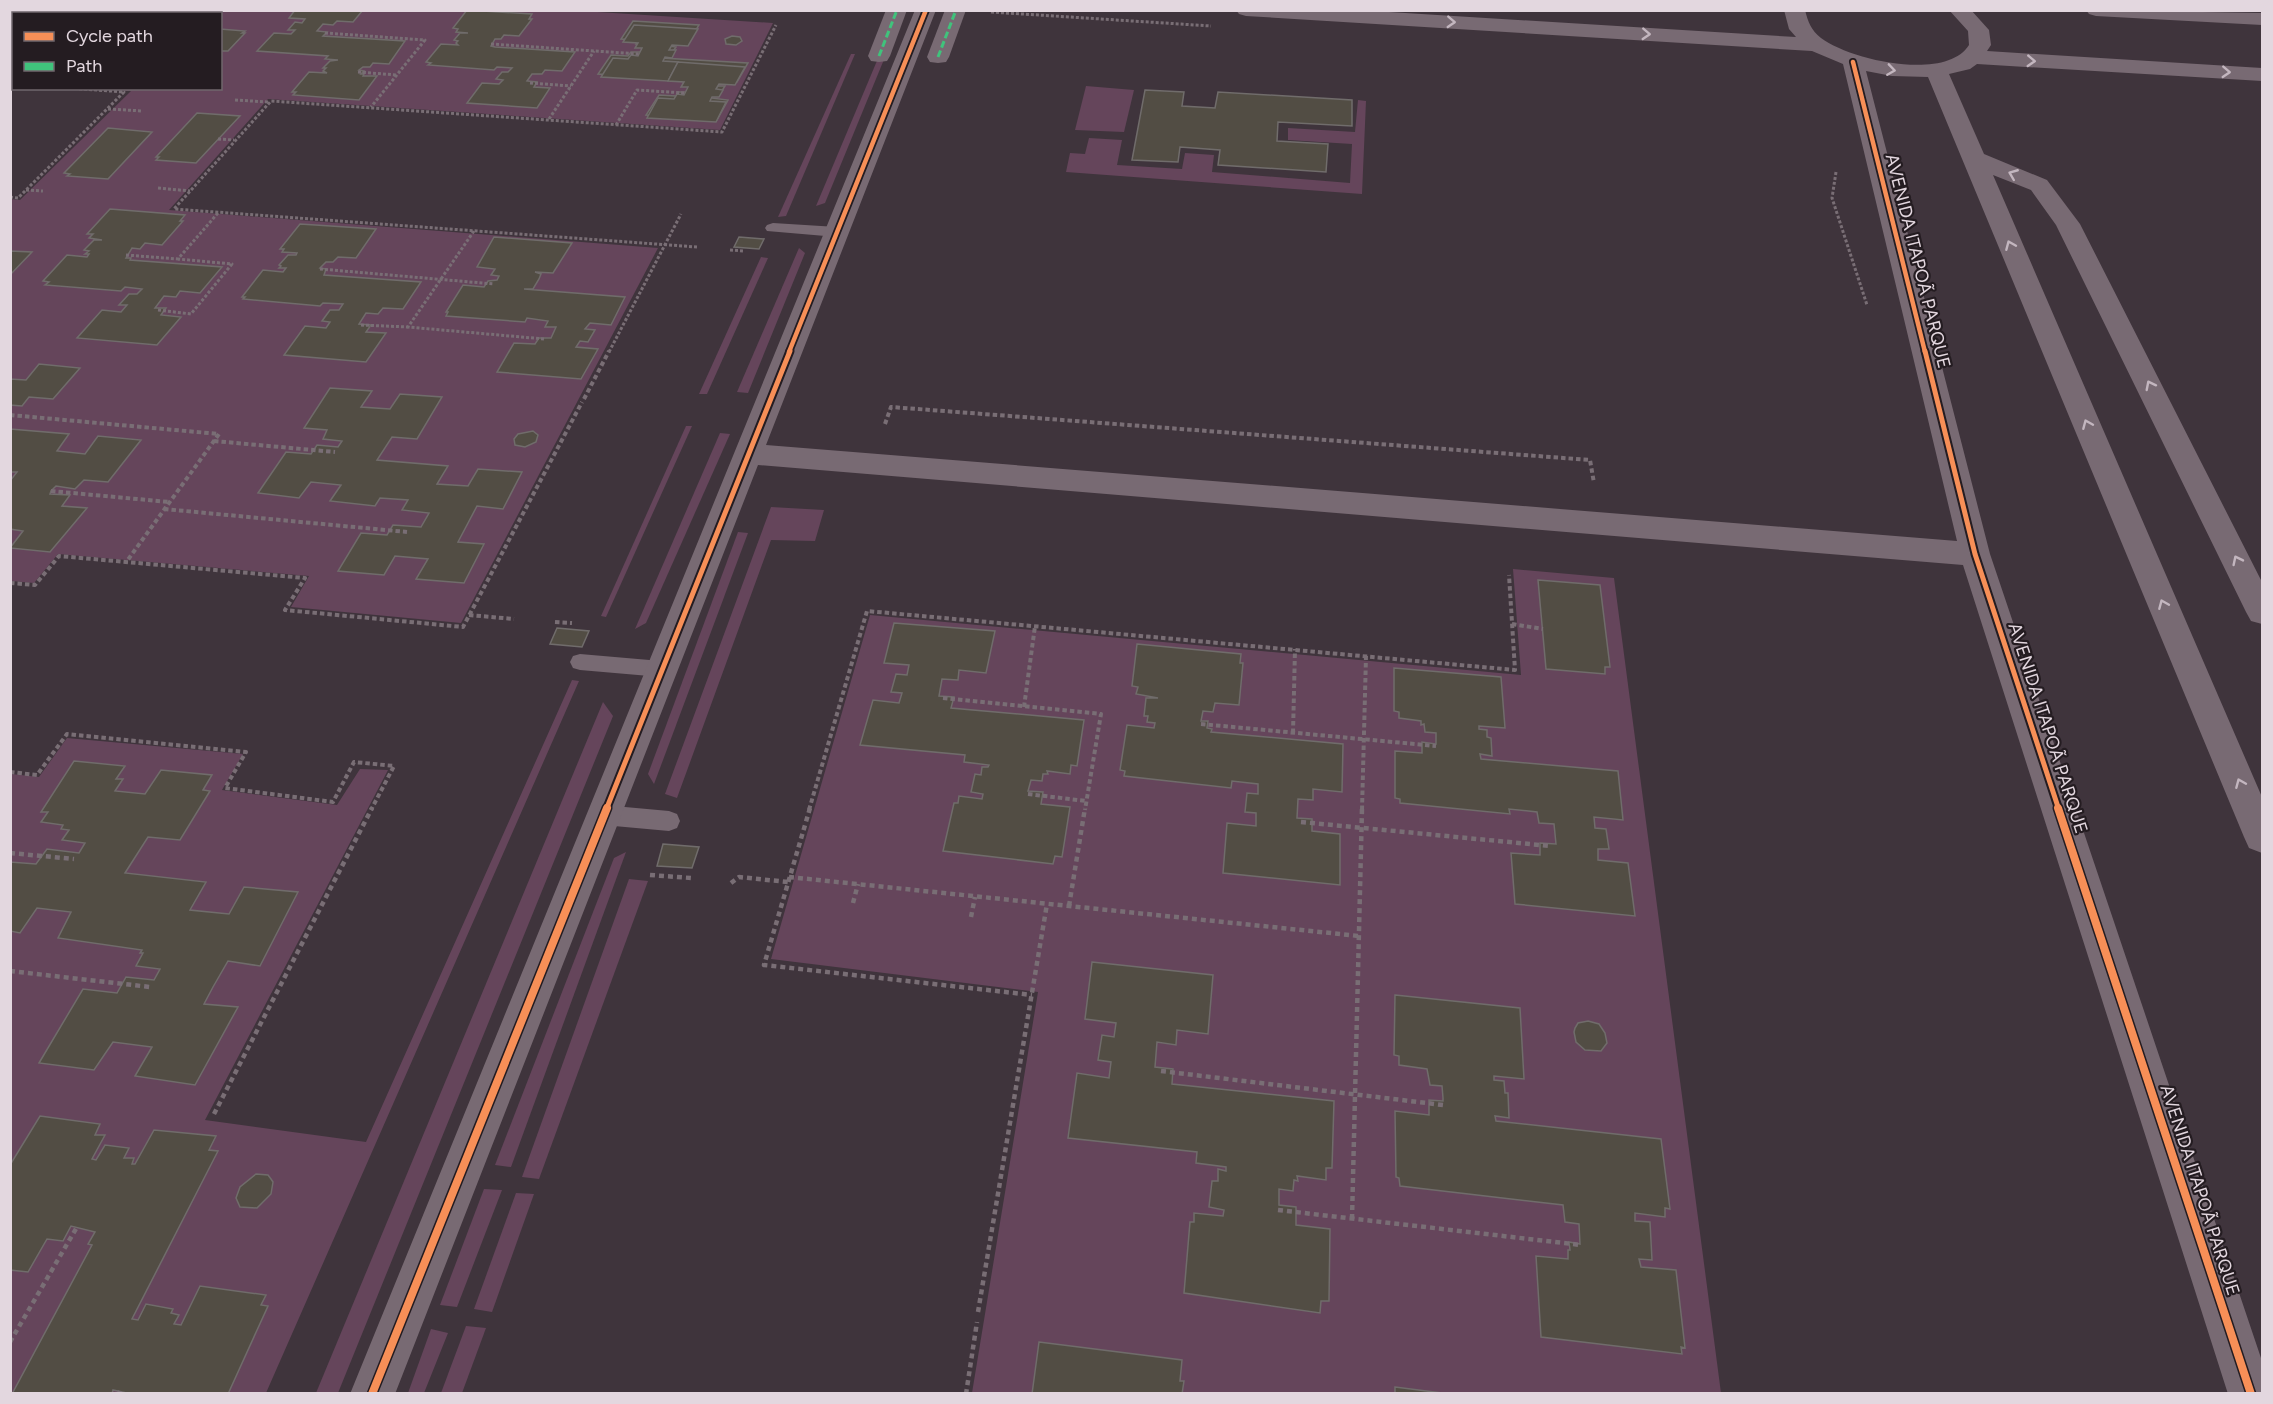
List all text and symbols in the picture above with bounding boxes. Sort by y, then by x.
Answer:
legend [12,12,222,90]
one-way arrow [1447,16,1456,29]
text: Cycle path [66,25,153,47]
one-way arrow [1641,27,1650,40]
one-way arrow [2027,54,2036,67]
text: Path [66,55,102,77]
one-way arrow [1887,64,1896,76]
one-way arrow [2221,65,2230,78]
street label: AVENIDA ITAPOÃ PARQUE [1881,151,1955,371]
one-way arrow [2008,169,2019,181]
one-way arrow [2005,240,2017,251]
one-way arrow [2146,381,2157,391]
one-way arrow [2082,420,2094,431]
one-way arrow [2232,555,2244,566]
one-way arrow [2158,599,2170,610]
street label: AVENIDA ITAPOÃ PARQUE [2003,620,2093,836]
one-way arrow [2235,779,2247,790]
street label: AVENIDA ITAPOÃ PARQUE [2155,1082,2245,1298]

